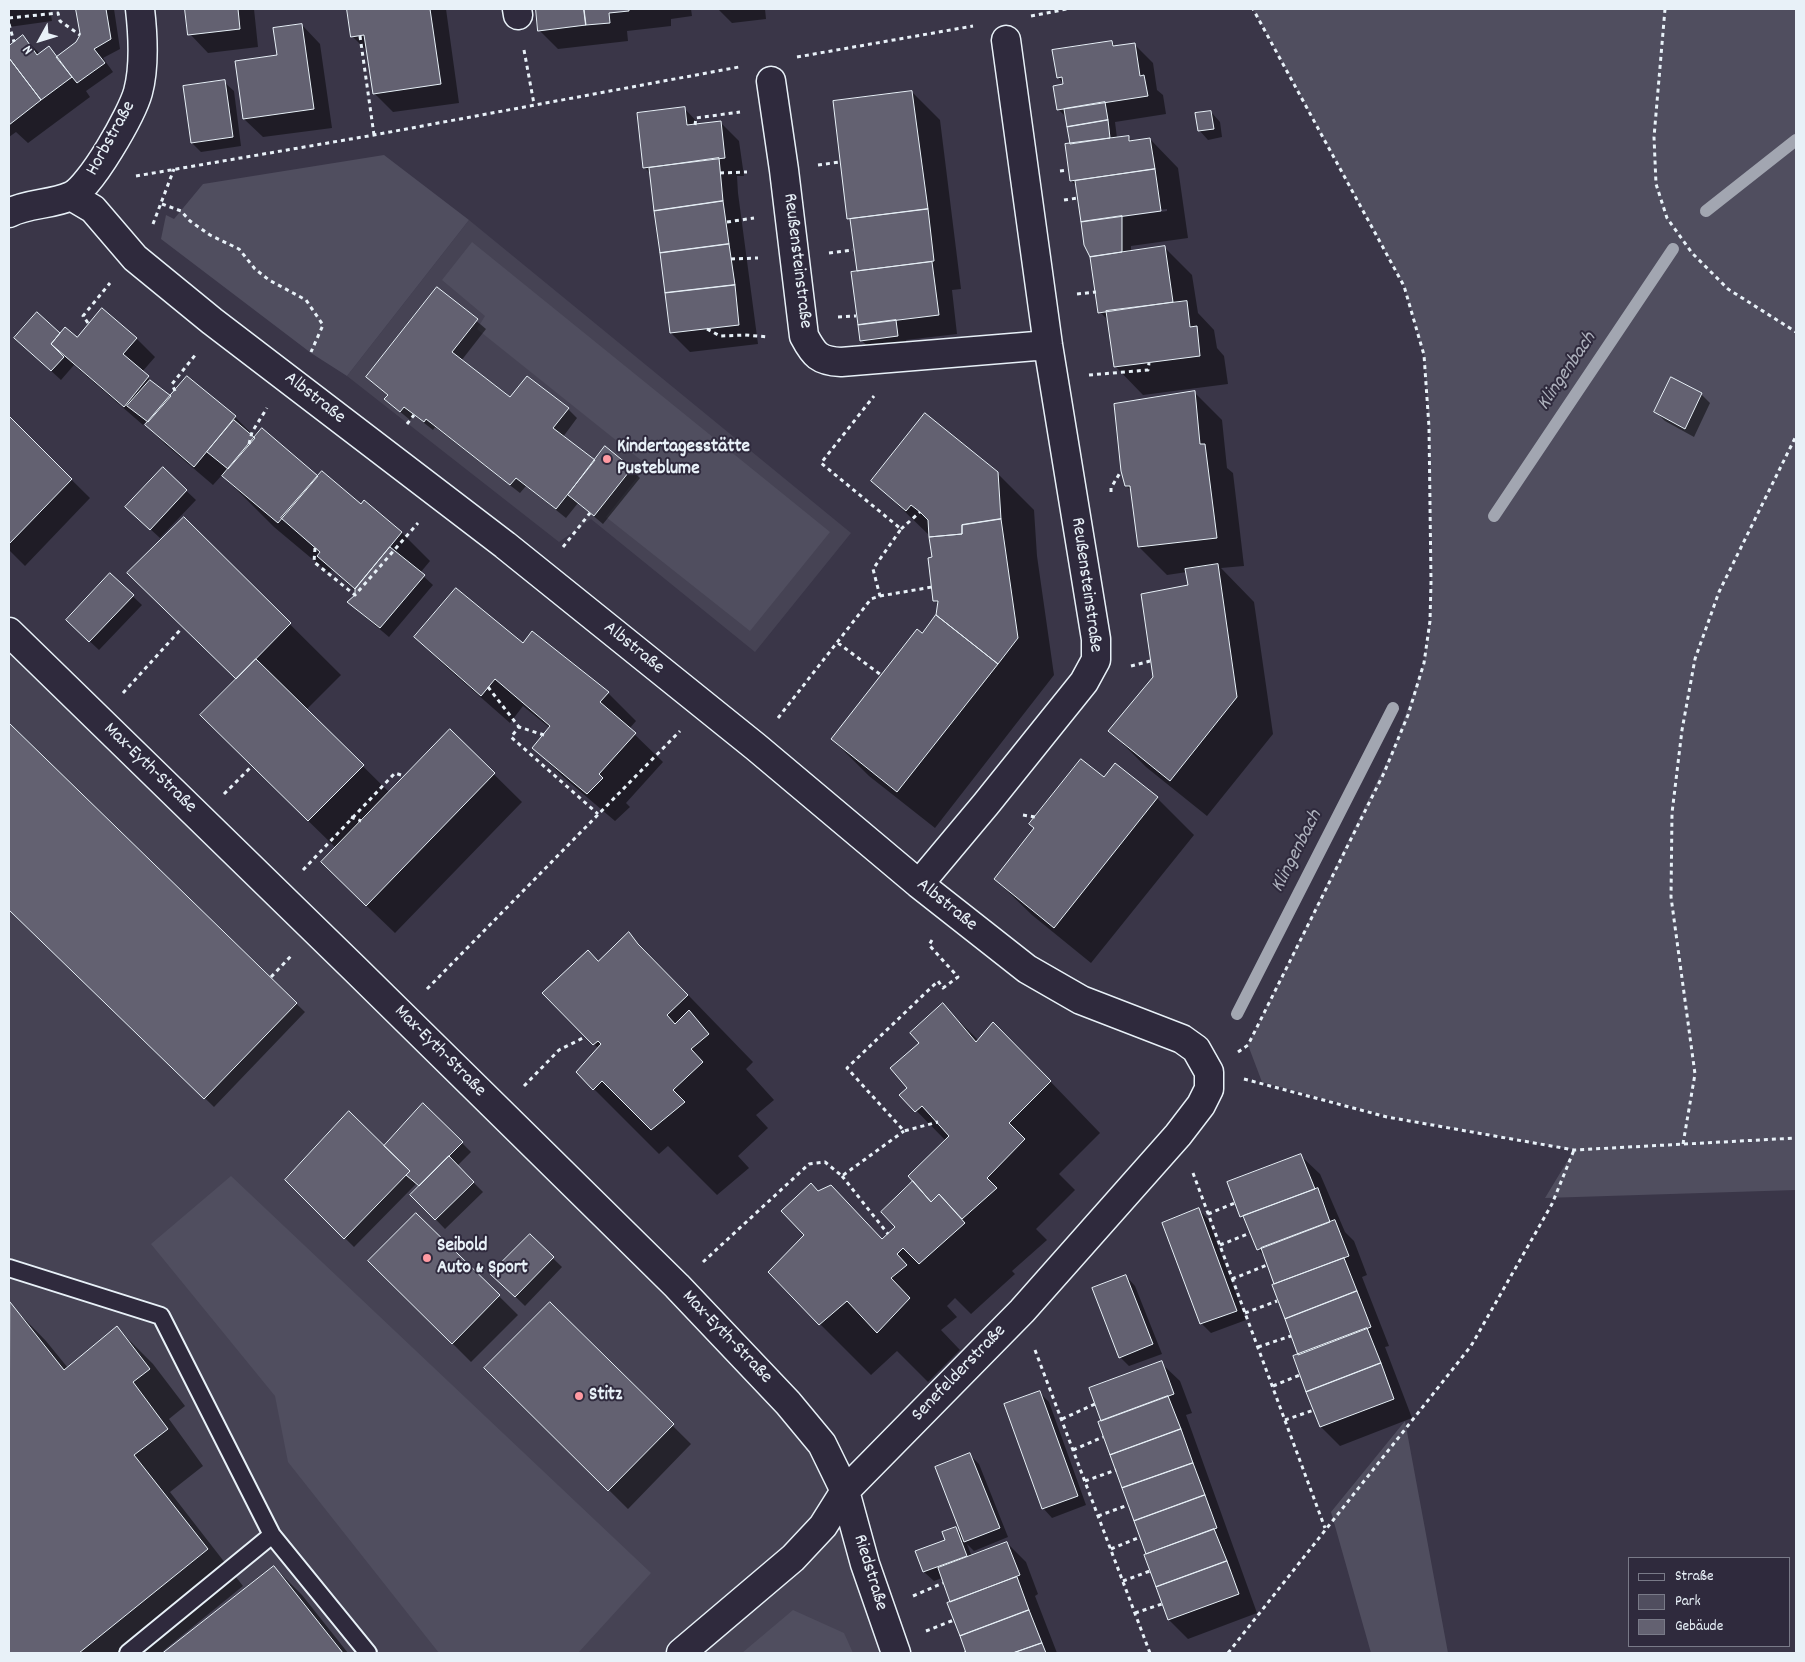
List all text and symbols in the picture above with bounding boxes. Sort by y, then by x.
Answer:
north arrow [15,15,65,65]
text: N [18,40,38,58]
street label: Horbstraße [82,98,142,180]
street label: Reußensteinstraße [776,192,816,330]
water label: Klingenbach [1533,328,1603,416]
street label: Albstraße [279,368,349,430]
place label: Kindertagesstätte Pusteblume [617,437,750,481]
marker: Kindertagesstätte Pusteblume [601,453,613,465]
street label: Reußensteinstraße [1064,516,1106,654]
street label: Albstraße [598,618,668,680]
street label: Max-Eyth-Straße [98,719,200,819]
water label: Klingenbach [1267,807,1329,897]
street label: Albstraße [911,875,981,937]
street label: Max-Eyth-Straße [388,1001,490,1103]
place label: Seibold Auto & Sport [437,1236,528,1280]
marker: Seibold Auto & Sport [421,1252,433,1264]
street label: Max-Eyth-Straße [676,1287,776,1389]
street label: Senefelderstraße [908,1321,1012,1427]
place label: Stitz [589,1385,622,1407]
marker: Stitz [573,1390,585,1402]
street label: Riedstraße [847,1532,891,1614]
legend [1628,1557,1790,1647]
text: Straße [1675,1566,1713,1588]
text: Park [1675,1591,1701,1613]
text: Gebäude [1675,1616,1723,1638]

